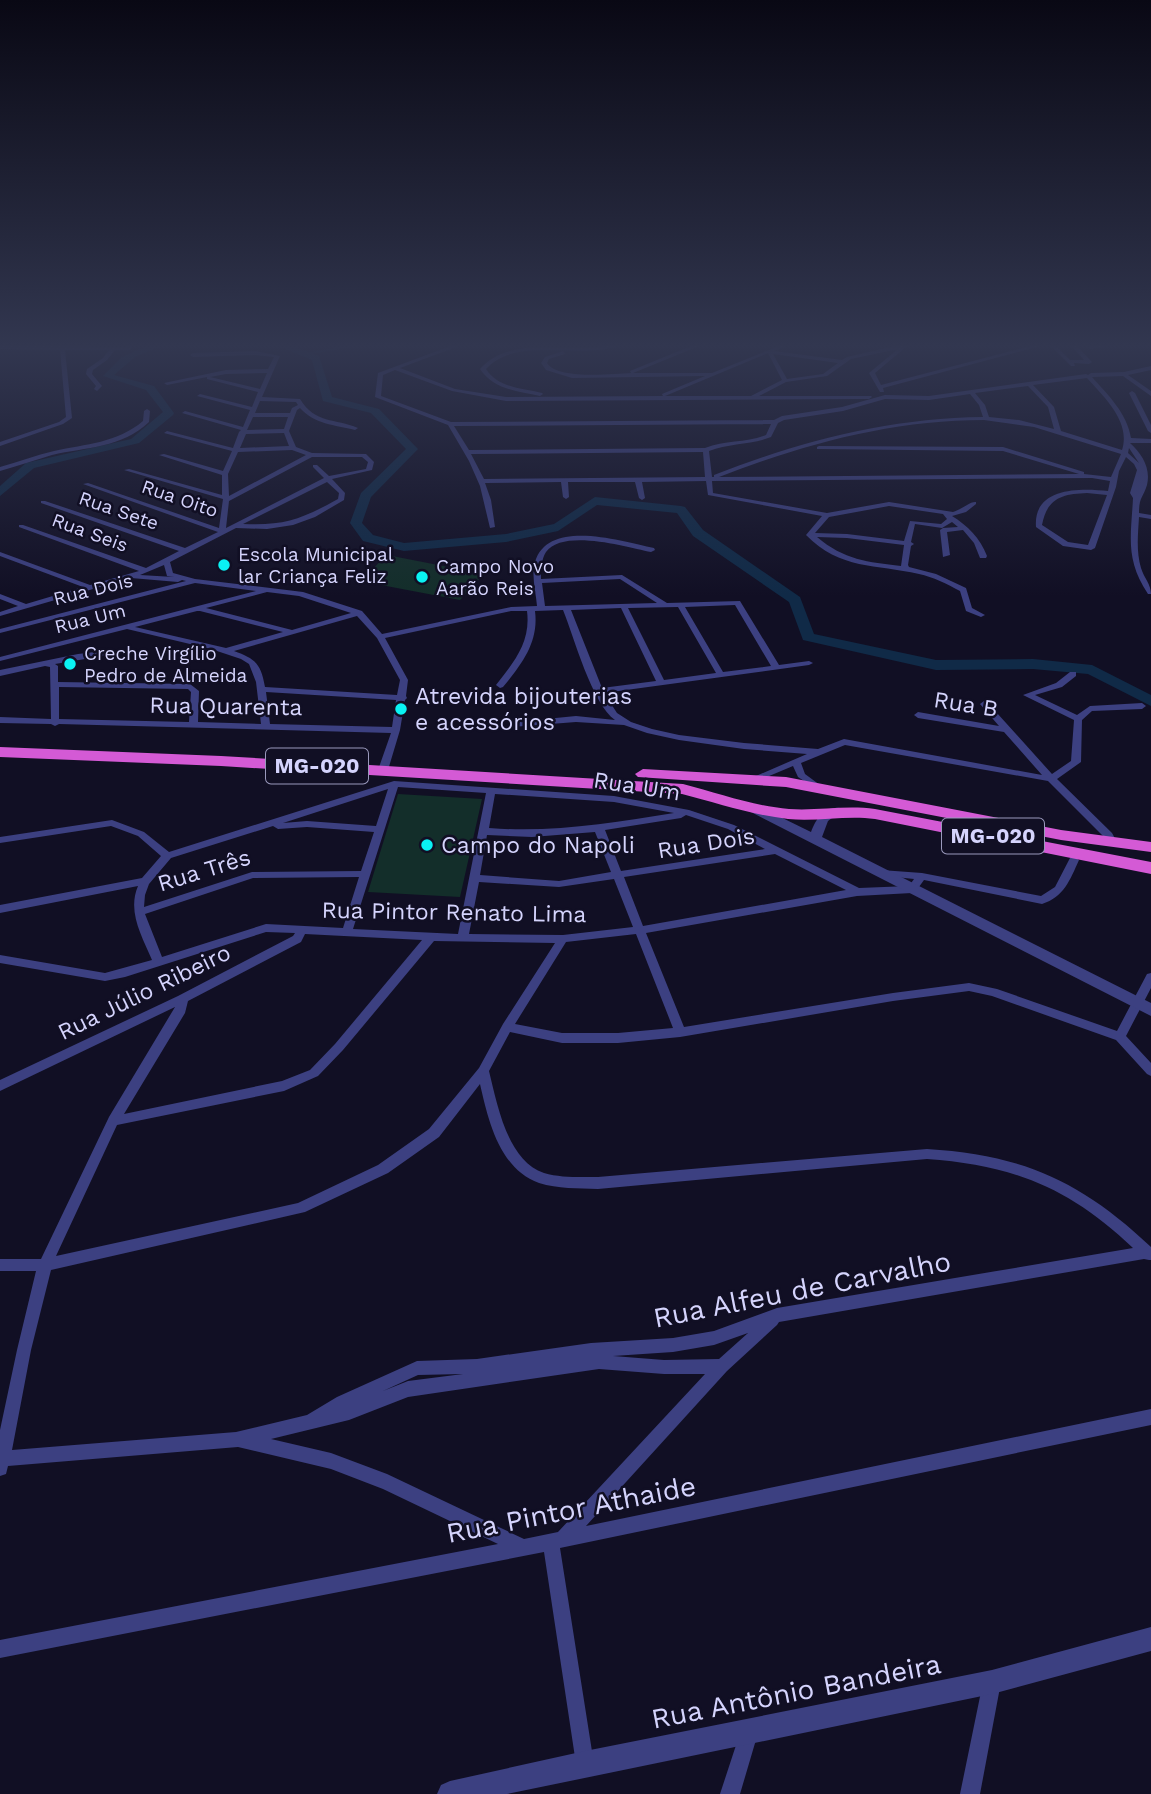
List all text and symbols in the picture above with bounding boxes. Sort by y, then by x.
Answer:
street label: Rua Oito [139,475,221,522]
street label: Rua Sete [76,486,162,535]
street label: Rua Seis [49,508,131,557]
place label: Escola Municipal lar Criança Feliz [238,543,394,588]
place label: Campo Novo Aarão Reis [436,555,554,600]
marker: Escola Municipal lar Criança Feliz [216,557,232,573]
street label: Rua Dois [51,569,135,610]
marker: Campo Novo Aarão Reis [414,569,430,585]
street label: Rua Um [52,599,128,638]
place label: Creche Virgílio Pedro de Almeida [84,642,248,687]
marker: Creche Virgílio Pedro de Almeida [62,656,78,672]
place label: Atrevida bijouterias e acessórios [415,683,632,736]
street label: Rua B [932,686,1000,723]
street label: Rua Quarenta [149,692,303,721]
marker: Atrevida bijouterias e acessórios [393,701,409,717]
road number: MG-020 [266,748,368,784]
street label: Rua Um [592,766,682,807]
road number: MG-020 [942,818,1044,854]
street label: Rua Dois [655,822,757,865]
place label: Campo do Napoli [441,832,635,859]
marker: Campo do Napoli [419,837,435,853]
street label: Rua Três [154,844,254,897]
street label: Rua Pintor Renato Lima [321,897,587,928]
street label: Rua Júlio Ribeiro [53,939,235,1046]
street label: Rua Alfeu de Carvalho [651,1244,954,1335]
street label: Rua Pintor Athaide [444,1469,699,1550]
street label: Rua Antônio Bandeira [649,1647,944,1736]

